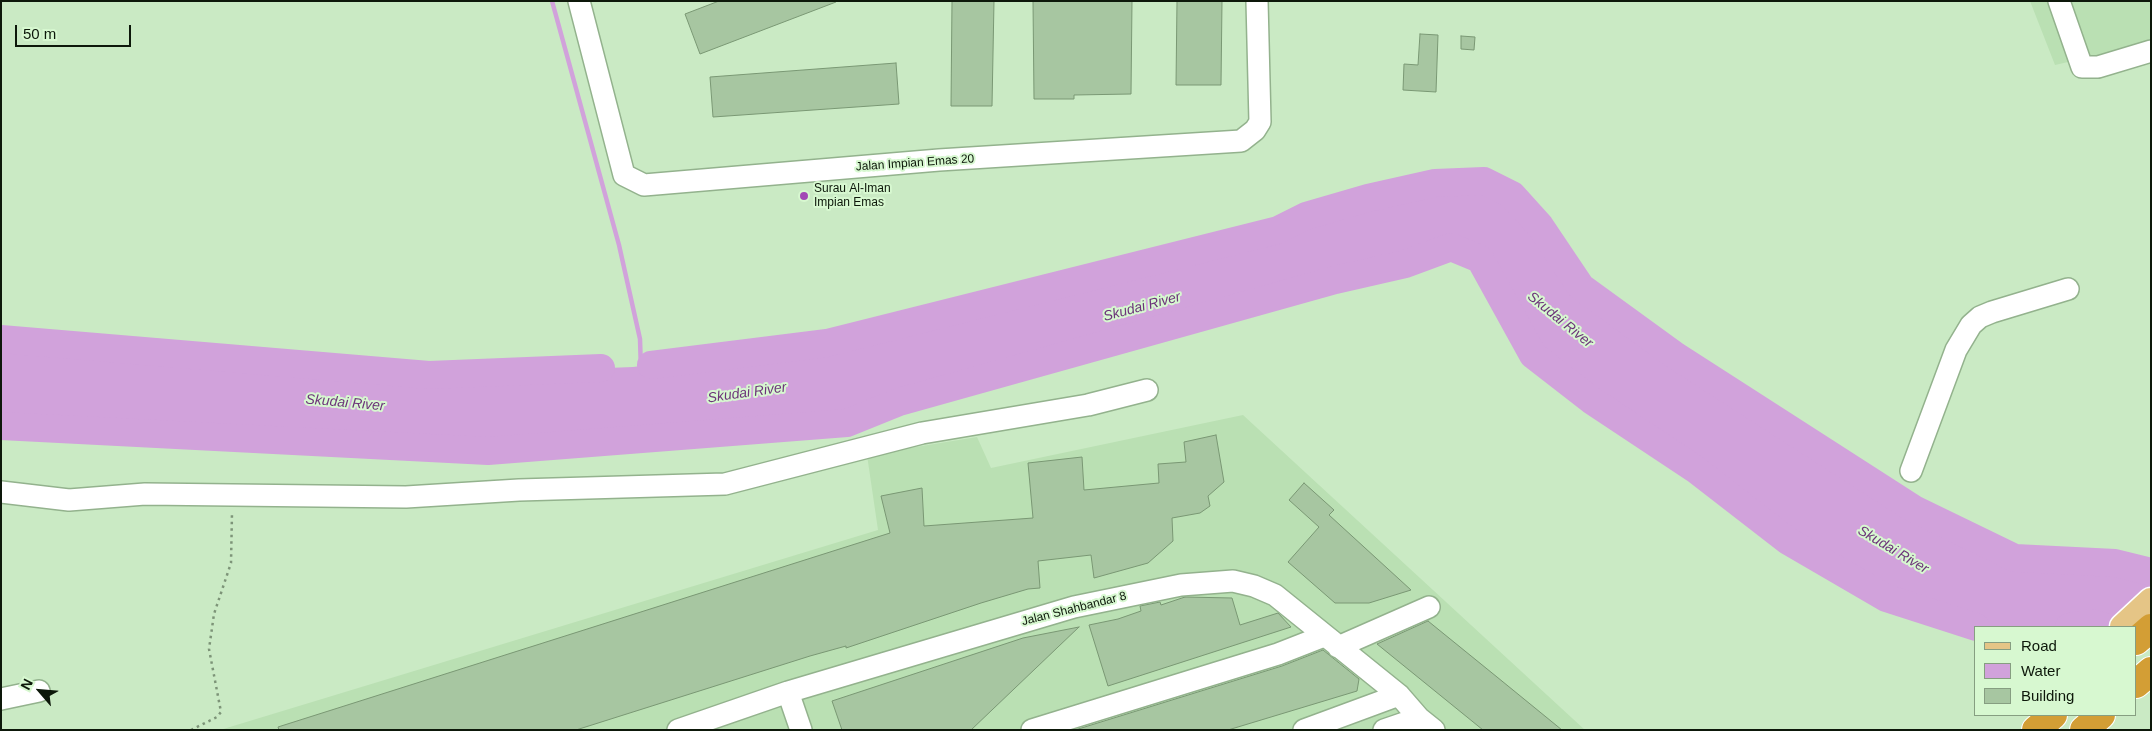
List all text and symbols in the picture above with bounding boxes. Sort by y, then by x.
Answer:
scale bar [18,15,134,47]
text: 50 m [23,25,56,42]
street label: Jalan Impian Emas 20 [855,152,975,174]
place label: Surau Al-Iman Impian Emas [814,182,891,210]
marker: Surau Al-Iman Impian Emas [798,190,810,202]
water label: Skudai River [1524,288,1596,352]
water label: Skudai River [1101,289,1183,325]
water label: Skudai River [707,379,787,407]
water label: Skudai River [305,391,385,415]
water label: Skudai River [1855,522,1931,578]
street label: Jalan Shahbandar 8 [1020,589,1128,629]
legend [1974,626,2137,716]
text: Road [2021,637,2057,654]
text: Water [2021,662,2060,679]
north arrow [15,666,65,716]
text: N [17,676,36,692]
text: Building [2021,687,2074,704]

